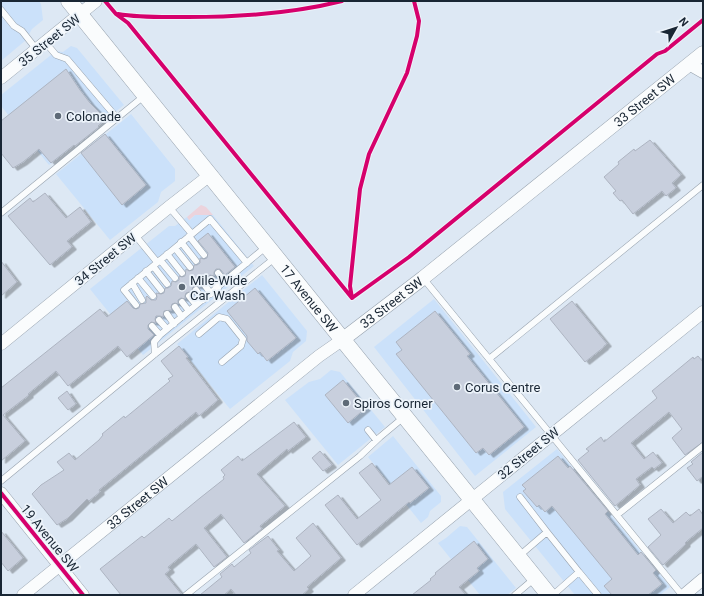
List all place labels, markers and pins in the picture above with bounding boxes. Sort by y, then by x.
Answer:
place label: Colonade [66,109,121,124]
marker: Colonade [53,111,63,121]
place label: Mile-Wide Car Wash [190,273,247,303]
marker: Mile-Wide Car Wash [177,282,187,292]
place label: Corus Centre [465,380,540,395]
marker: Corus Centre [452,382,462,392]
place label: Spiros Corner [354,396,433,411]
marker: Spiros Corner [341,398,351,408]

